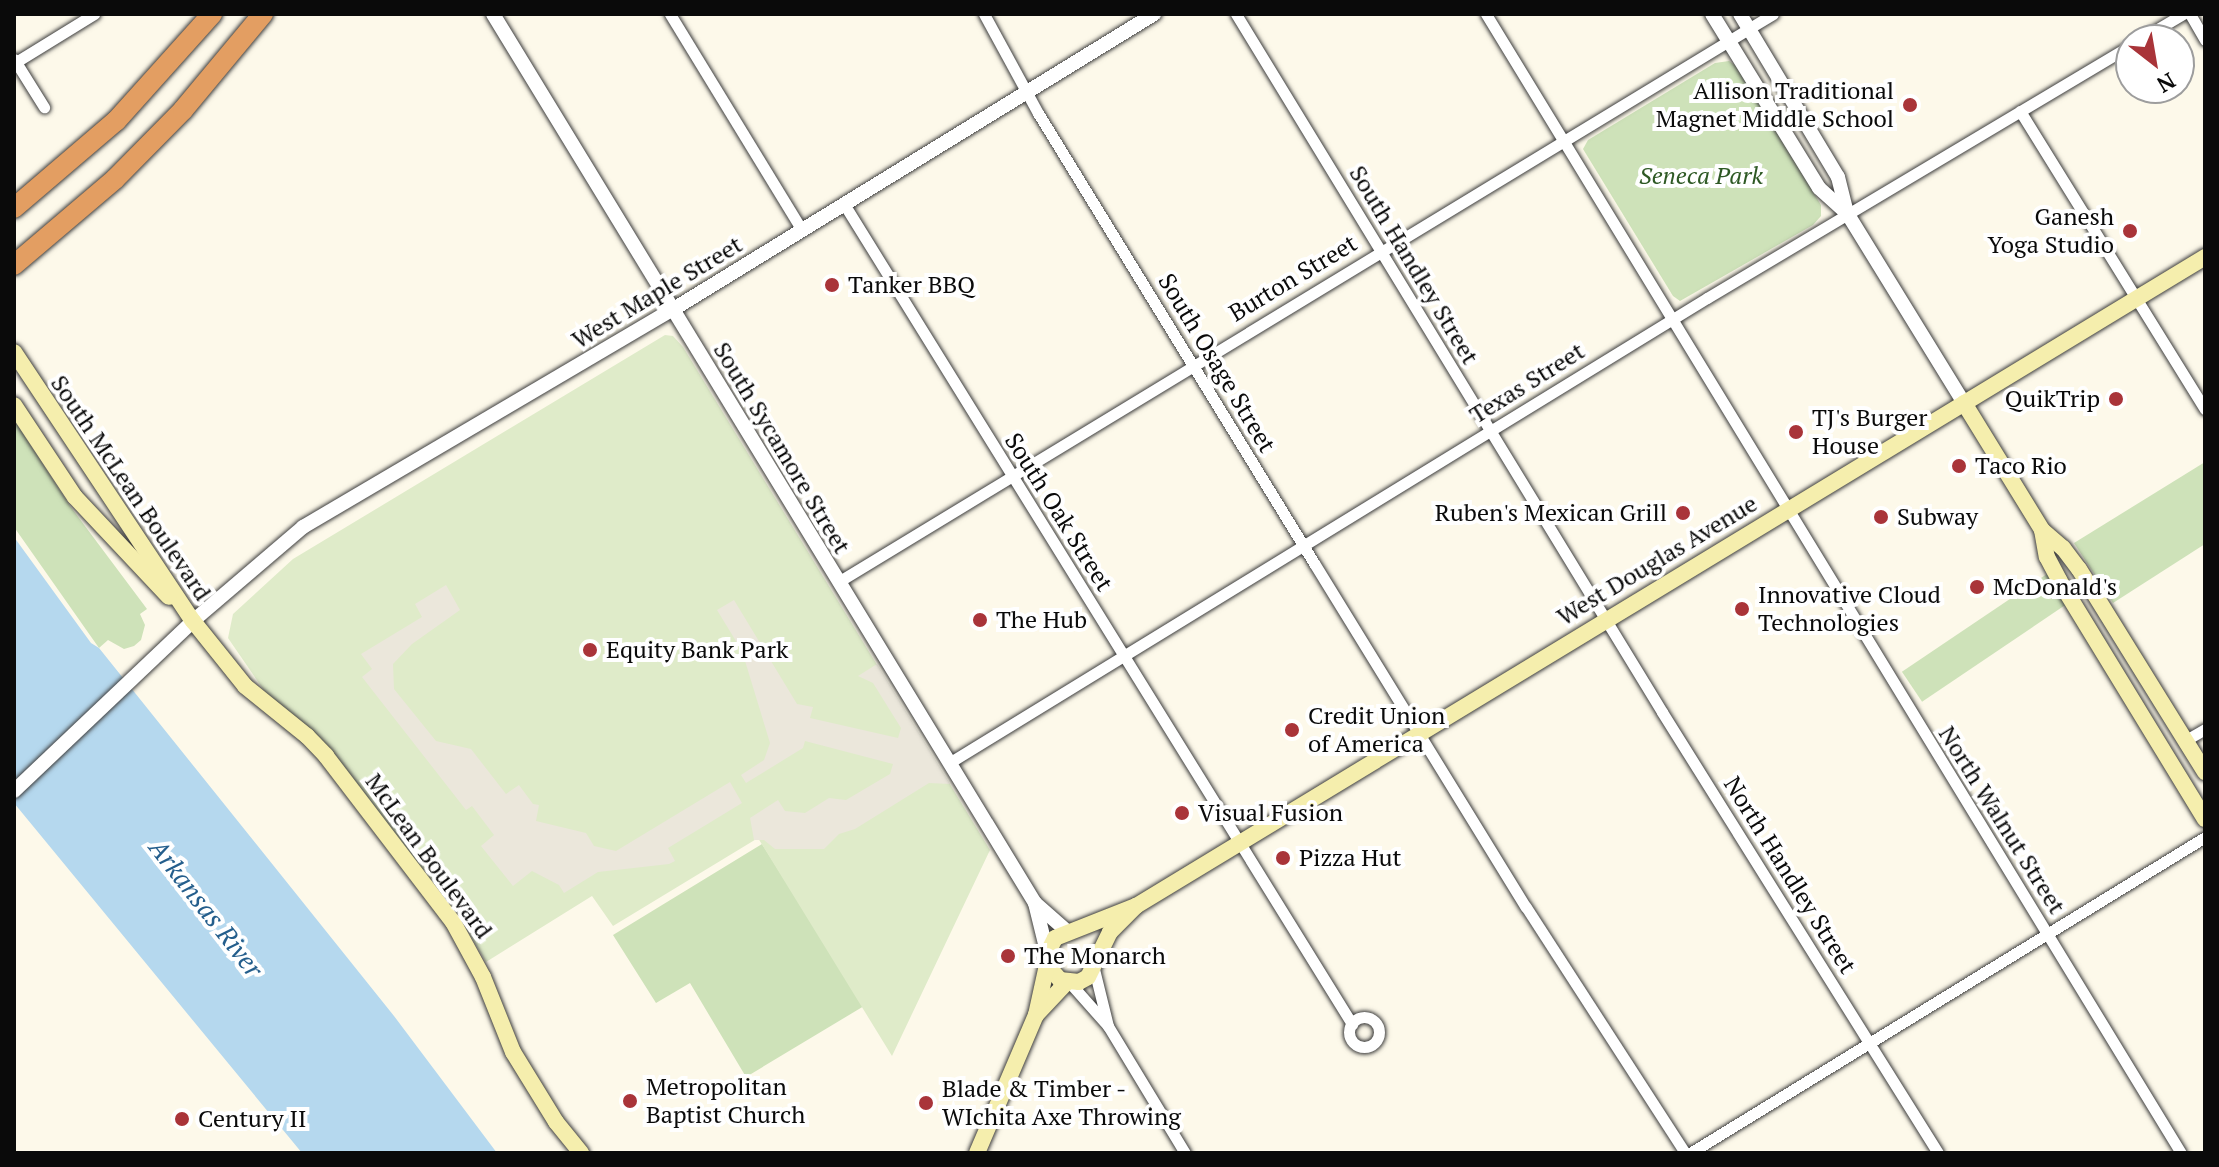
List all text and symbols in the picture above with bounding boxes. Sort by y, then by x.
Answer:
north arrow [2115,24,2195,104]
text: N [2152,67,2181,100]
place label: Allison Traditional Magnet Middle School [1656,77,1894,133]
marker: Allison Traditional Magnet Middle School [1901,96,1919,114]
street label: South Handley Street [1343,160,1485,370]
park label: Seneca Park [1639,162,1763,190]
place label: Ganesh Yoga Studio [1988,203,2114,259]
marker: Ganesh Yoga Studio [2121,222,2139,240]
street label: Burton Street [1224,229,1362,327]
street label: West Maple Street [567,230,747,354]
street label: South Osage Street [1152,268,1282,458]
place label: Tanker BBQ [848,271,975,299]
marker: Tanker BBQ [823,276,841,294]
street label: Texas Street [1464,336,1590,430]
street label: South Sycamore Street [707,337,857,559]
street label: South McLean Boulevard [45,370,217,606]
place label: QuikTrip [2005,385,2100,413]
marker: QuikTrip [2107,390,2125,408]
place label: TJ's Burger House [1812,404,1928,460]
marker: TJ's Burger House [1787,423,1805,441]
street label: South Oak Street [999,428,1119,596]
place label: Taco Rio [1975,452,2067,480]
marker: Taco Rio [1950,457,1968,475]
street label: West Douglas Avenue [1551,489,1763,631]
place label: Ruben's Mexican Grill [1435,499,1667,527]
place label: Subway [1897,503,1978,531]
marker: Ruben's Mexican Grill [1674,504,1692,522]
marker: Subway [1872,508,1890,526]
place label: McDonald's [1993,573,2117,601]
marker: McDonald's [1968,578,1986,596]
place label: Innovative Cloud Technologies [1758,581,1941,637]
marker: Innovative Cloud Technologies [1733,600,1751,618]
place label: The Hub [996,606,1087,634]
marker: The Hub [971,611,989,629]
place label: Equity Bank Park [606,636,788,664]
marker: Equity Bank Park [581,641,599,659]
place label: Credit Union of America [1308,702,1445,758]
marker: Credit Union of America [1283,721,1301,739]
street label: North Walnut Street [1933,721,2071,919]
street label: McLean Boulevard [359,768,499,944]
street label: North Handley Street [1718,771,1862,979]
place label: Visual Fusion [1198,799,1343,827]
marker: Visual Fusion [1173,804,1191,822]
water label: Arkansas River [143,833,269,983]
place label: Pizza Hut [1299,844,1402,872]
marker: Pizza Hut [1274,849,1292,867]
place label: The Monarch [1024,942,1166,970]
marker: The Monarch [999,947,1017,965]
place label: Metropolitan Baptist Church [646,1073,805,1129]
place label: Blade & Timber - WIchita Axe Throwing [942,1075,1181,1131]
marker: Metropolitan Baptist Church [621,1092,639,1110]
marker: Blade & Timber - WIchita Axe Throwing [917,1094,935,1112]
place label: Century II [198,1105,306,1133]
marker: Century II [173,1110,191,1128]

